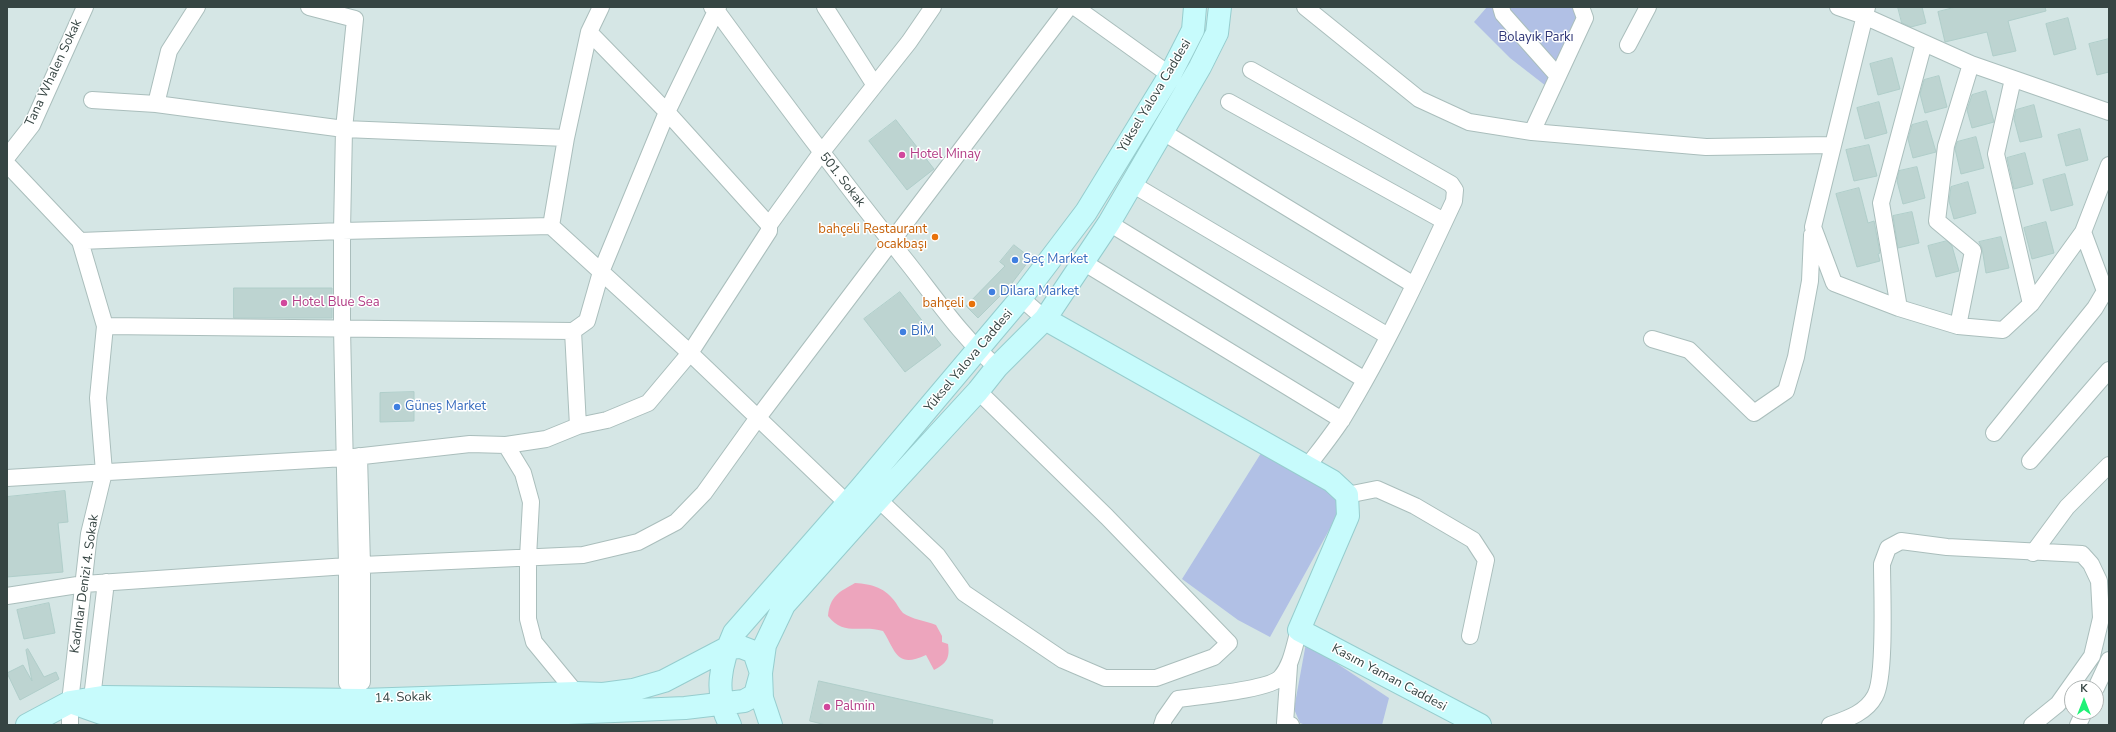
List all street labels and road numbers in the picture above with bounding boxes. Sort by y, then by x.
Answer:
street label: Tana Whalen Sokak [22,17,86,129]
street label: Yüksel Yalova Caddesi [1115,37,1195,155]
street label: 501. Sokak [816,150,868,210]
street label: Yüksel Yalova Caddesi [922,307,1016,415]
street label: Kadınlar Denizi 4. Sokak [68,513,102,655]
street label: Kasım Yaman Caddesi [1329,641,1449,715]
street label: 14. Sokak [374,689,432,707]

